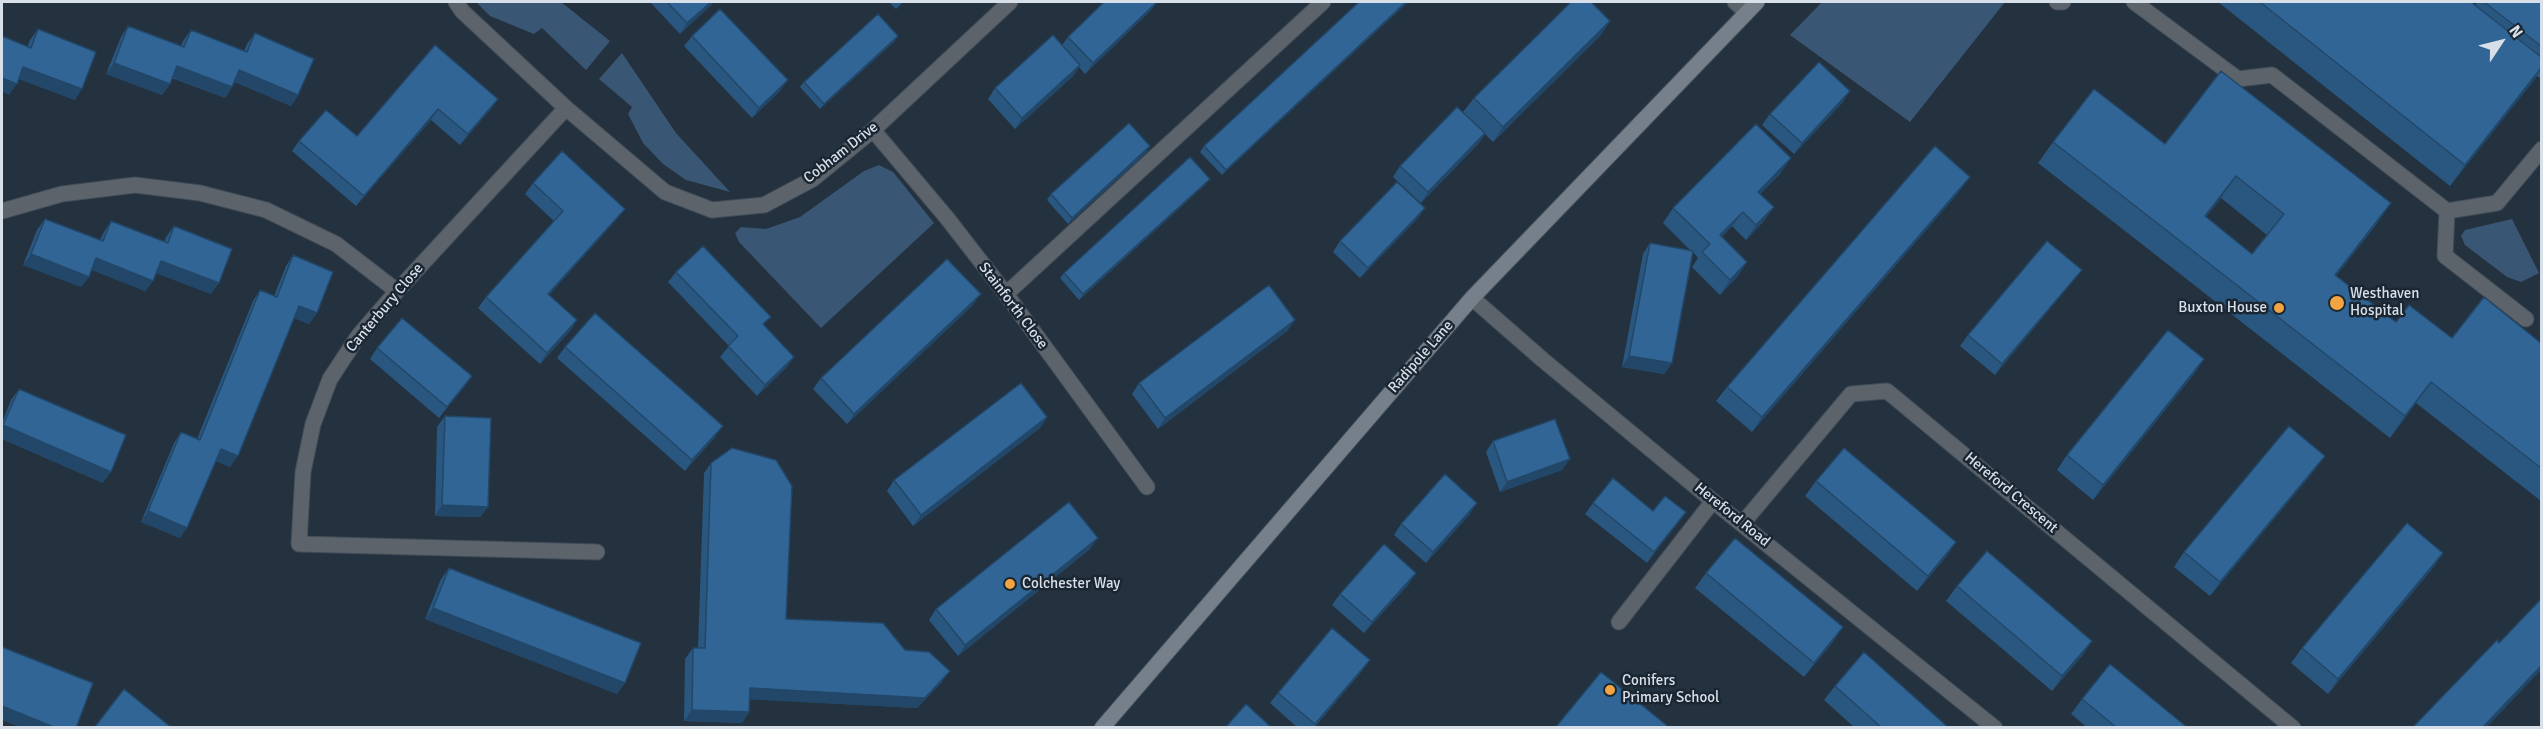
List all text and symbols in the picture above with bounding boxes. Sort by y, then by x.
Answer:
north arrow [2471,12,2531,72]
text: N [2504,21,2527,42]
street label: Cobham Drive [800,118,882,188]
street label: Stainforth Close [975,259,1051,353]
street label: Canterbury Close [343,260,427,356]
place label: Westhaven Hospital [2350,285,2419,320]
marker: Westhaven Hospital [2328,294,2346,312]
place label: Buxton House [2178,299,2267,317]
marker: Buxton House [2272,301,2286,315]
street label: Radipole Lane [1385,317,1457,397]
street label: Hereford Crescent [1961,449,2061,537]
street label: Hereford Road [1691,479,1773,551]
place label: Colchester Way [1022,575,1120,593]
marker: Colchester Way [1003,577,1017,591]
place label: Conifers Primary School [1622,672,1719,707]
marker: Conifers Primary School [1603,683,1617,697]

